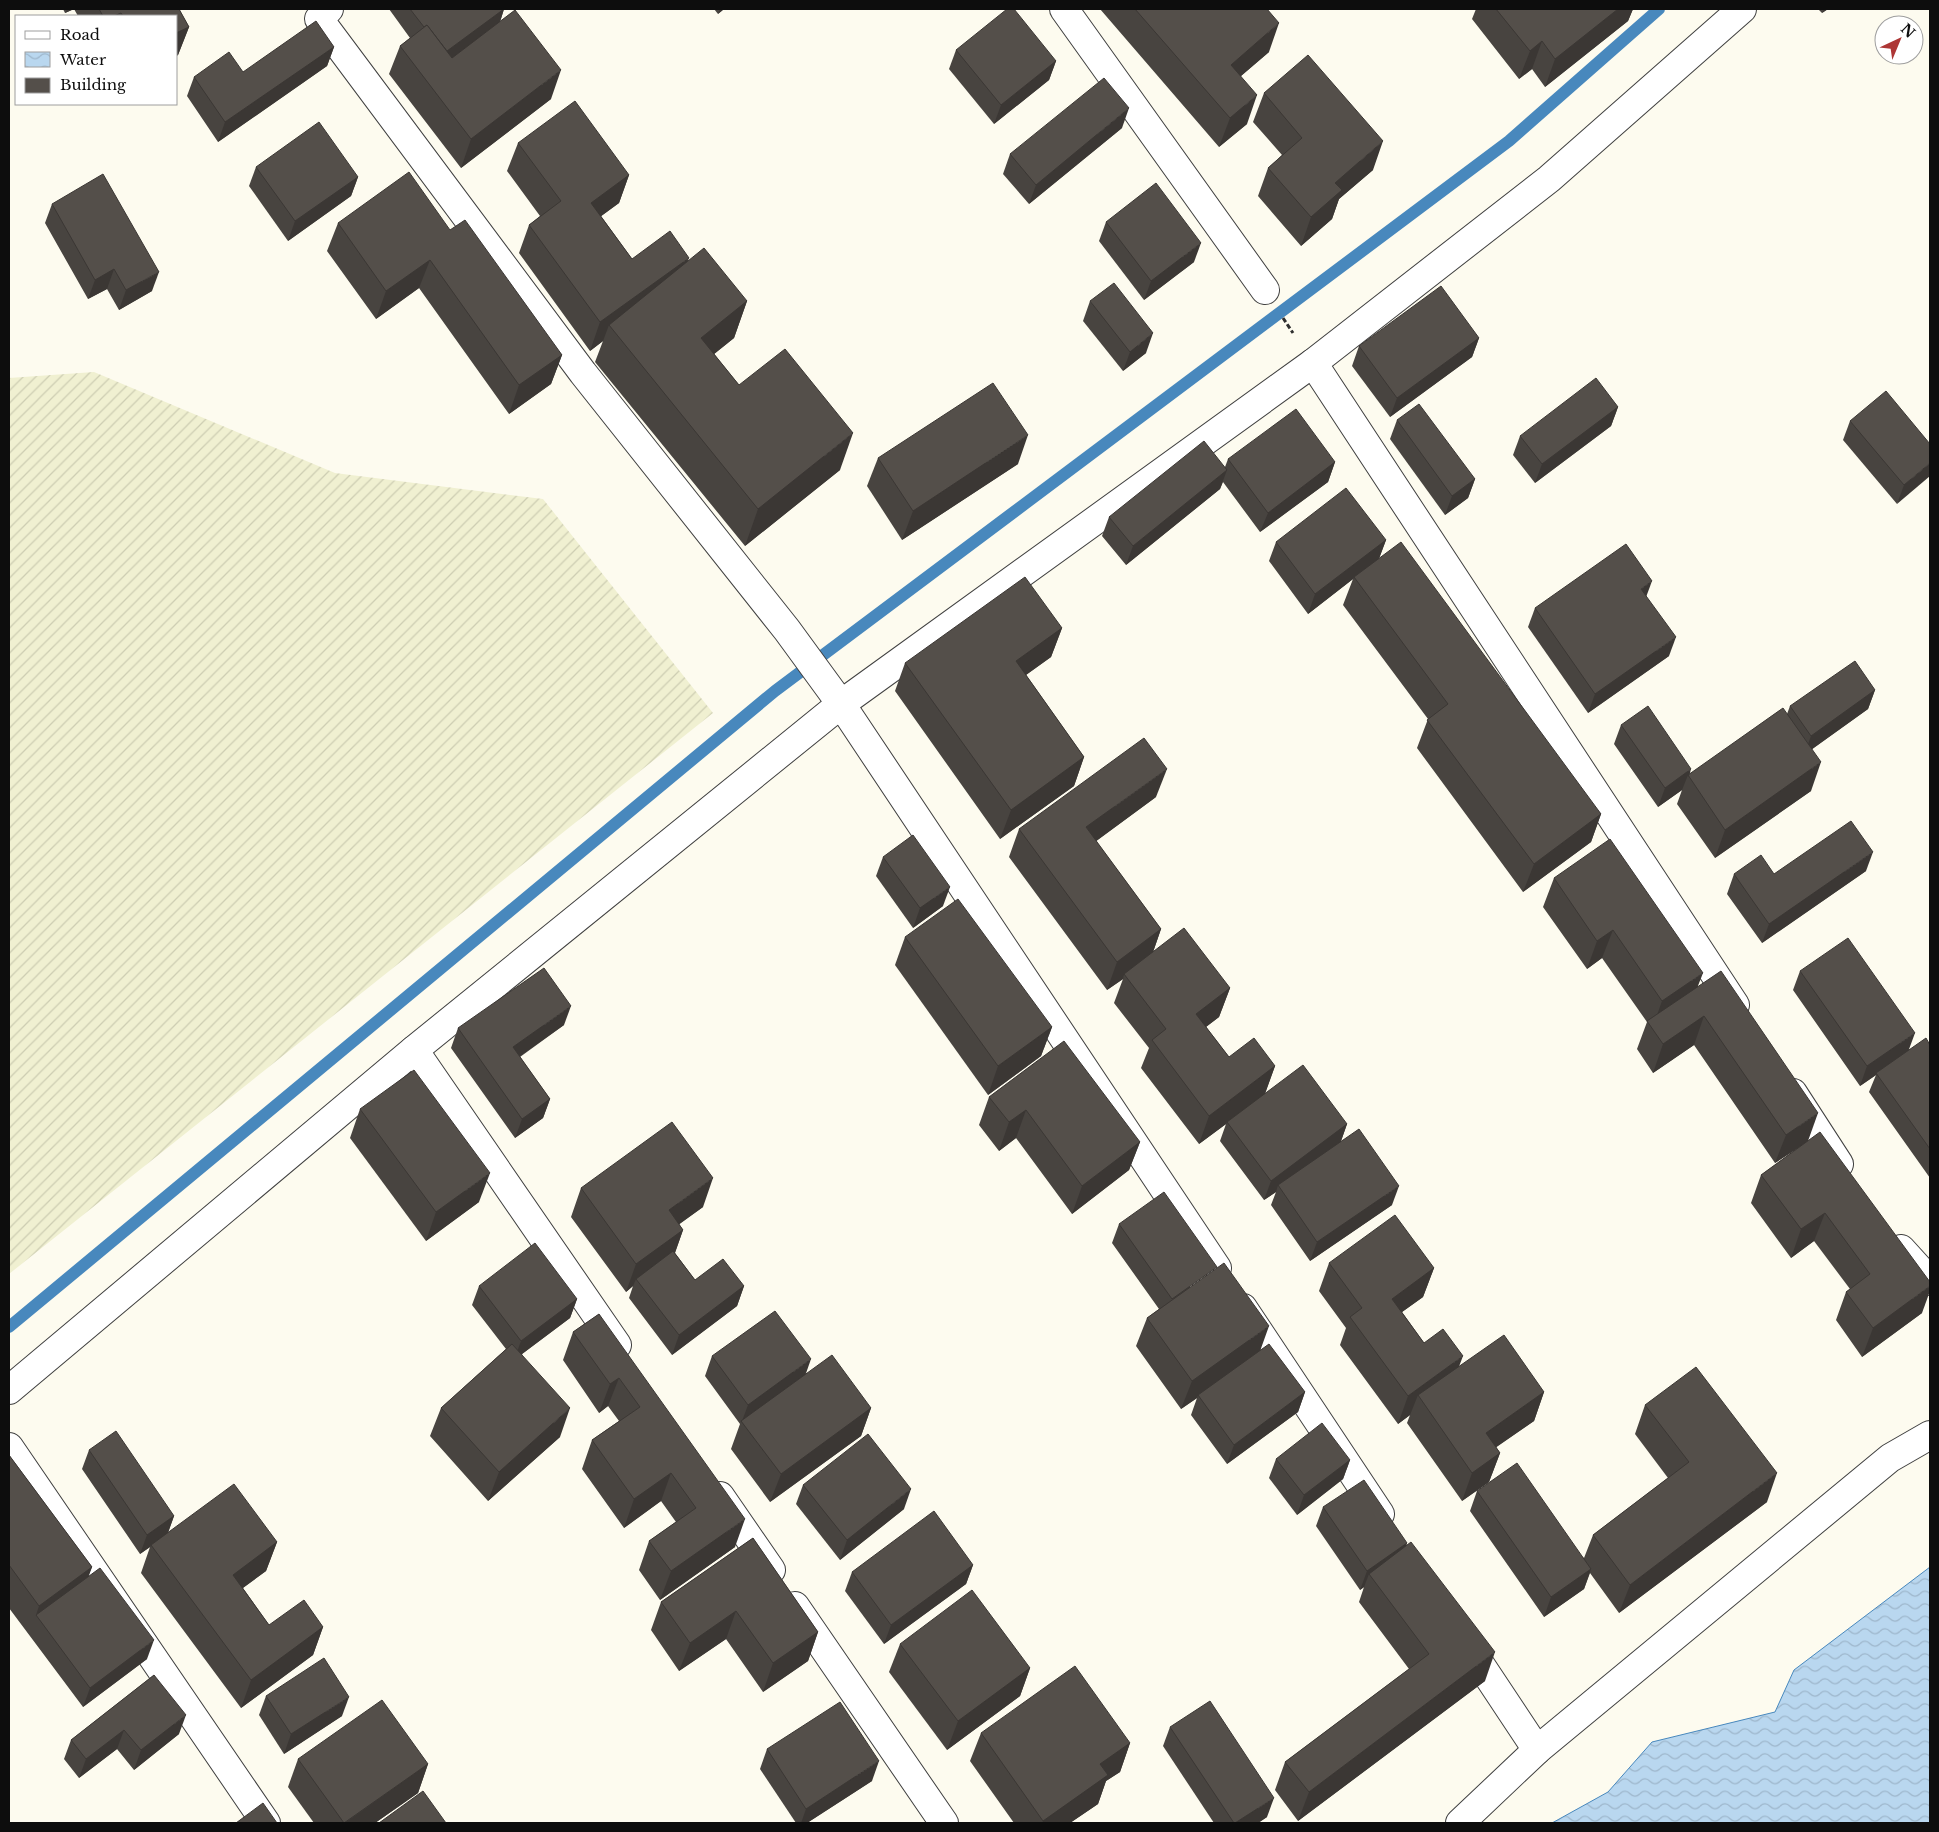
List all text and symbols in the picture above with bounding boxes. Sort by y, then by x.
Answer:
legend [15,15,178,105]
north arrow [1874,15,1924,65]
text: N [1897,20,1919,42]
text: Road [60,25,100,44]
text: Water [59,50,107,69]
text: Building [60,75,127,94]

